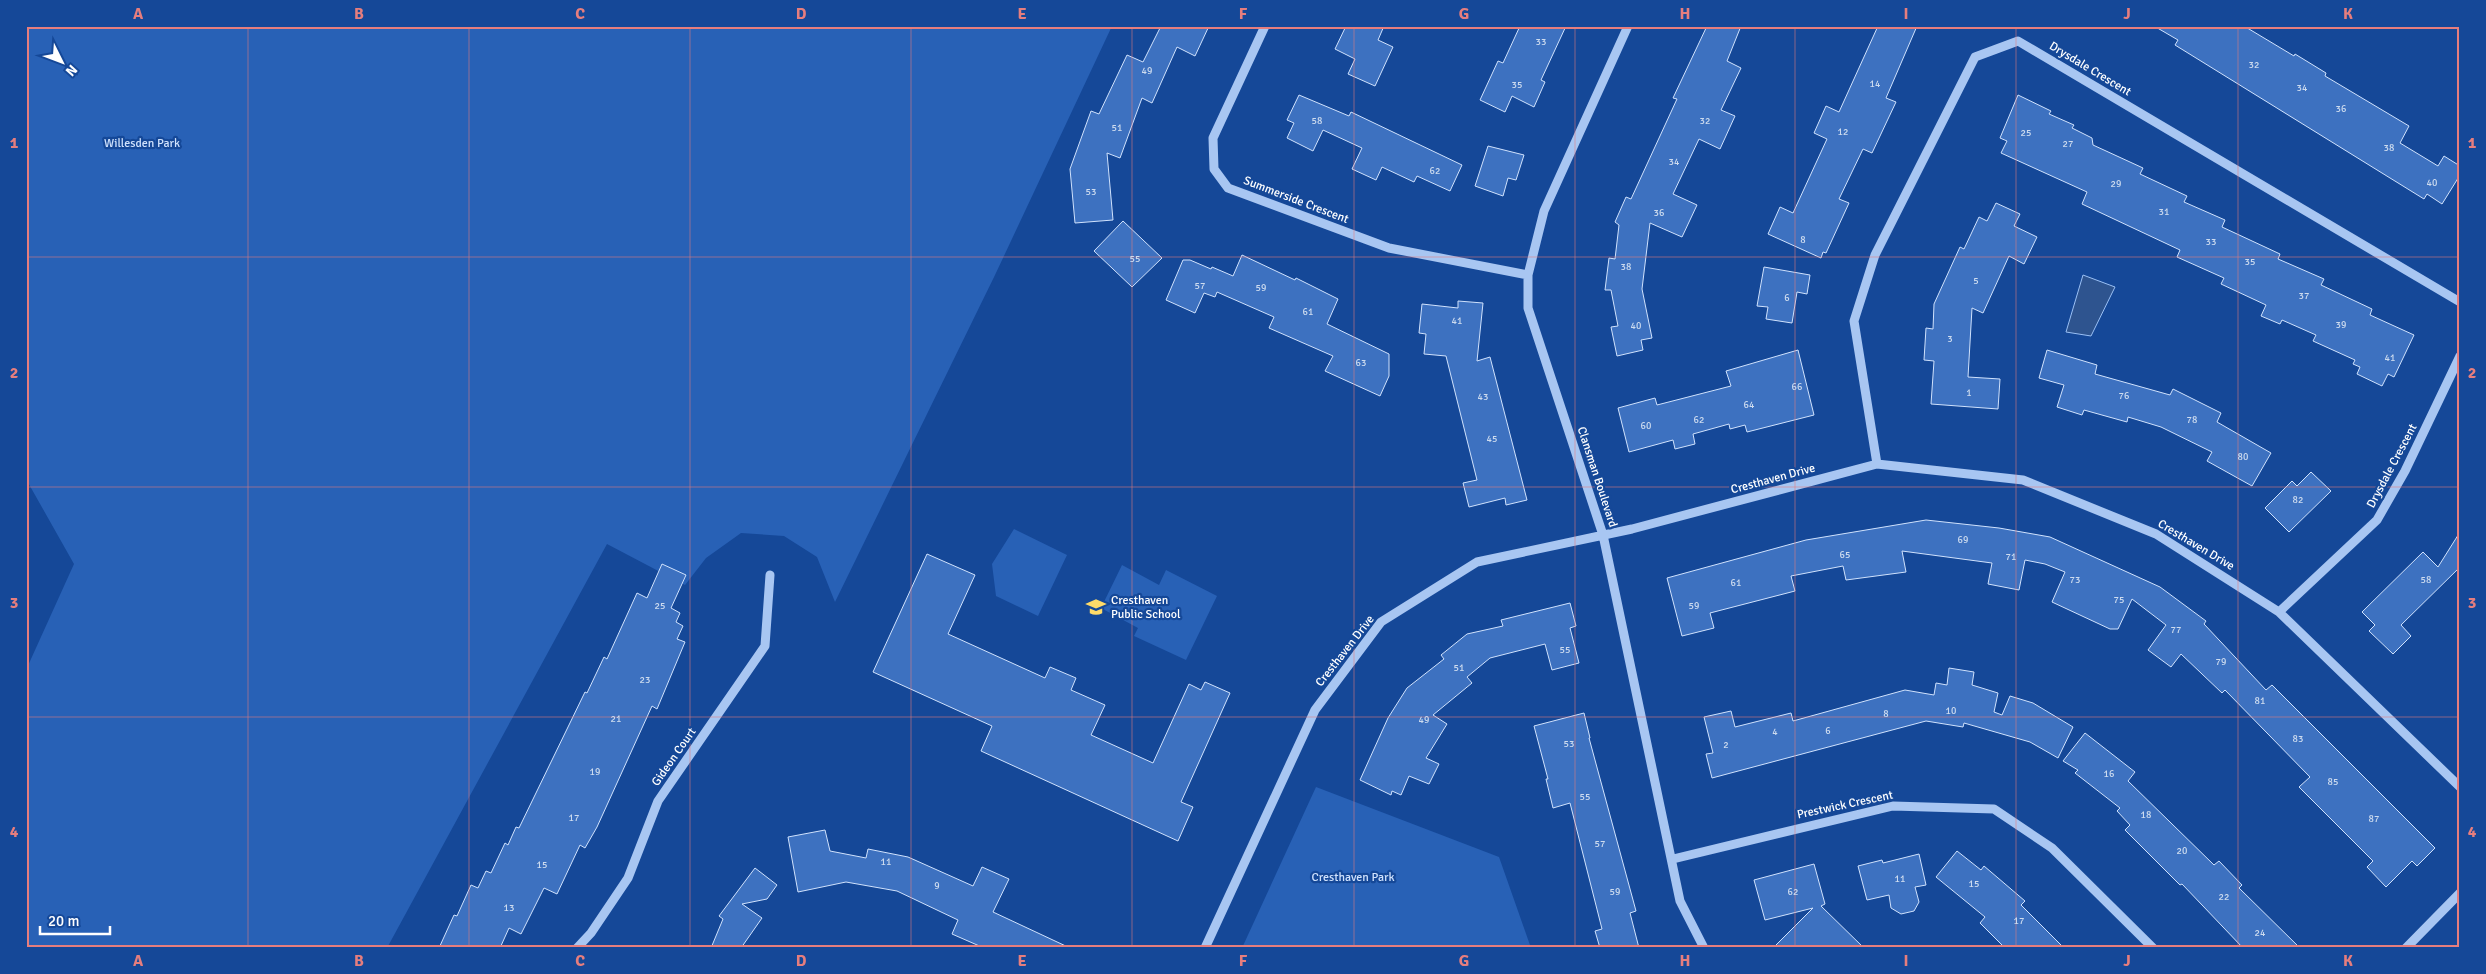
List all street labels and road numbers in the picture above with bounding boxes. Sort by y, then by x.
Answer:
street label: Drysdale Crescent [2046,39,2134,99]
street label: Summerside Crescent [1241,173,1351,227]
street label: Drysdale Crescent [2364,421,2420,511]
street label: Clansman Boulevard [1574,425,1620,529]
street label: Cresthaven Drive [1729,461,1817,497]
street label: Cresthaven Drive [2155,516,2237,574]
street label: Cresthaven Drive [1312,612,1378,690]
street label: Gideon Court [648,725,700,789]
street label: Prestwick Crescent [1796,787,1894,823]

